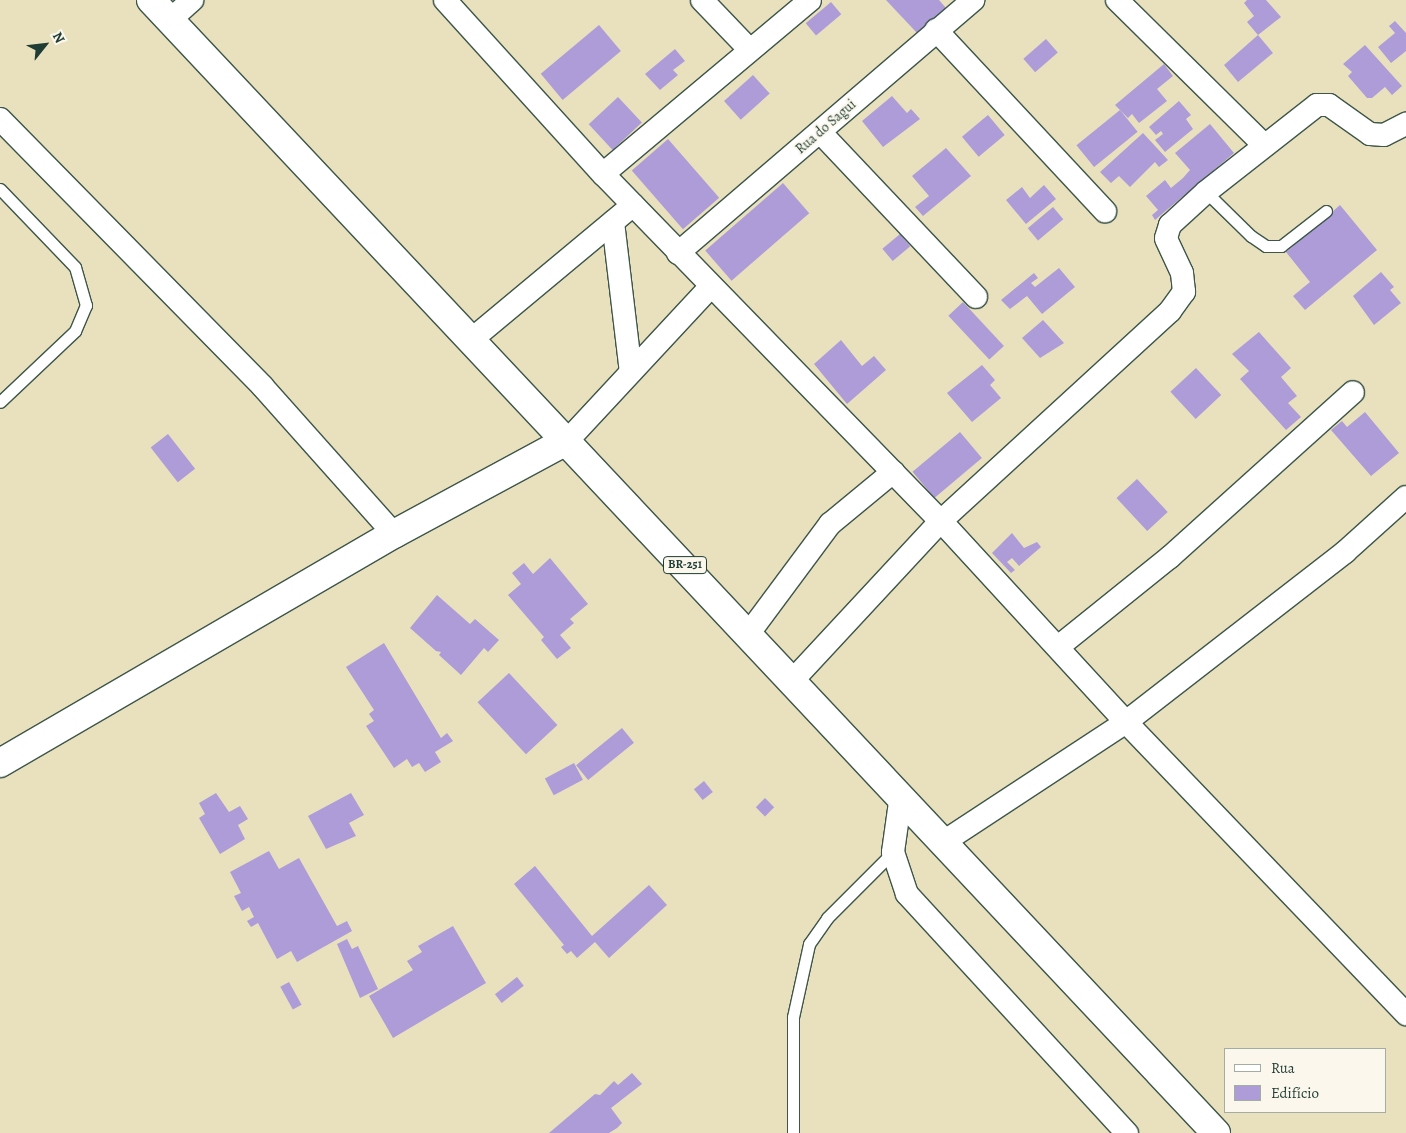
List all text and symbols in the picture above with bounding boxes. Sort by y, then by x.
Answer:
north arrow [20,20,70,70]
text: N [48,28,69,47]
street label: Rua do Sagui [792,96,860,158]
road number: BR-251 [662,556,708,574]
legend [1224,1048,1386,1113]
text: Rua [1271,1058,1295,1078]
text: Edifício [1271,1083,1319,1103]

